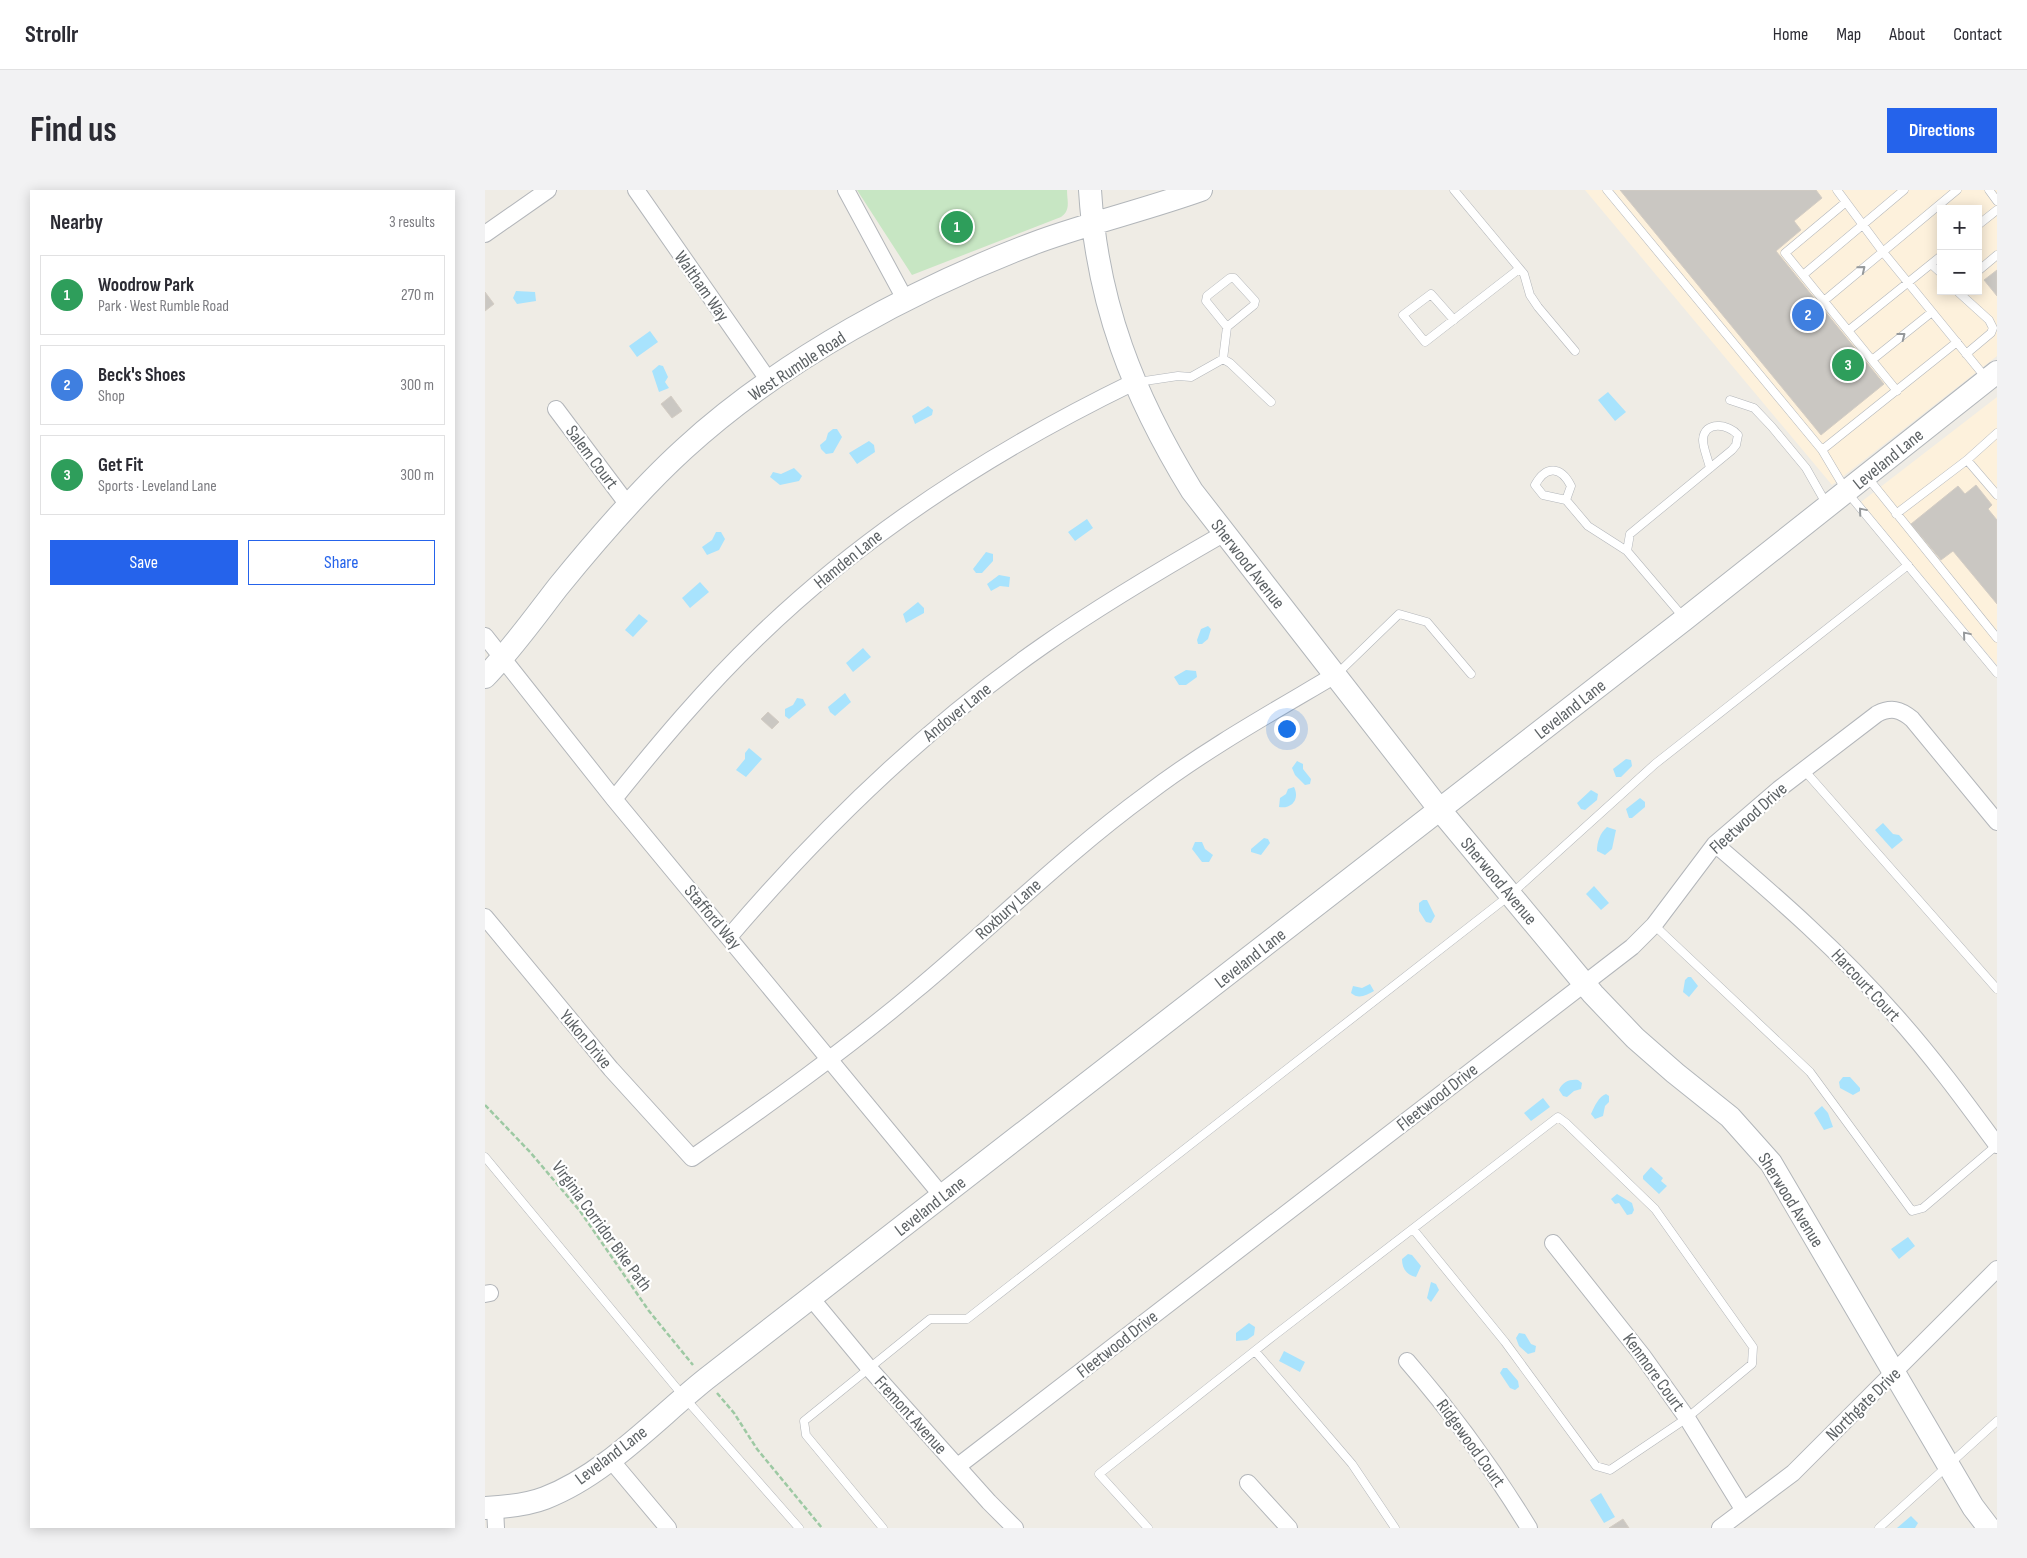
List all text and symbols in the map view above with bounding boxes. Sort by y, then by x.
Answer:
text: Strollr [25,20,79,49]
text: Home [1773,24,1808,45]
text: Map [1836,24,1861,45]
text: About [1889,24,1925,45]
text: Contact [1953,24,2002,45]
button: Directions [1887,108,1997,153]
text: Find us [30,109,117,152]
map controls [1937,205,1982,295]
button: + [1937,205,1982,250]
pin: 1 [941,208,973,246]
text: Nearby [50,210,103,235]
text: 3 results [389,213,435,232]
street label: Waltham Way [670,247,733,326]
button: − [1937,250,1982,295]
one-way arrow [1857,265,1866,274]
text: Woodrow Park [98,274,194,297]
text: 1 [64,286,70,305]
text: 270 m [401,286,434,305]
pin: 2 [1792,296,1824,334]
text: Park · West Rumble Road [98,297,229,316]
street label: West Rumble Road [745,327,850,406]
one-way arrow [1896,333,1905,341]
pin: 3 [1832,346,1864,384]
text: Beck's Shoes [98,364,186,387]
text: 2 [63,376,71,395]
text: 300 m [400,376,434,395]
text: Shop [98,387,125,406]
street label: Salem Court [561,421,623,494]
street label: Leveland Lane [1849,425,1928,494]
text: Get Fit [98,454,143,477]
text: 3 [63,466,71,485]
text: 300 m [400,466,434,485]
text: Sports · Leveland Lane [98,477,217,496]
one-way arrow [1859,507,1868,516]
street label: Sherwood Avenue [1206,516,1289,613]
street label: Hamden Lane [810,526,887,593]
button: Save [50,540,238,585]
button: Share [248,540,435,585]
one-way arrow [1963,632,1972,641]
street label: Leveland Lane [1531,675,1610,744]
street label: Andover Lane [918,679,995,747]
your location [1274,716,1300,742]
street label: Fleetwood Drive [1705,778,1791,859]
street label: Sherwood Avenue [1456,833,1541,929]
street label: Roxbury Lane [971,875,1045,944]
street label: Stafford Way [680,881,746,954]
street label: Leveland Lane [1211,924,1290,993]
street label: Harcourt Court [1827,945,1905,1026]
street label: Yukon Drive [555,1006,616,1073]
street label: Fleetwood Drive [1393,1059,1482,1135]
street label: Sherwood Avenue [1753,1149,1828,1251]
street label: Virginia Corridor Bike Path [547,1157,656,1295]
street label: Leveland Lane [891,1172,970,1241]
street label: Fleetwood Drive [1073,1306,1162,1382]
street label: Kenmore Court [1618,1329,1689,1416]
street label: Northgate Drive [1822,1363,1905,1445]
street label: Fremont Avenue [870,1372,951,1459]
street label: Ridgewood Court [1432,1395,1510,1492]
street label: Leveland Lane [571,1422,651,1489]

